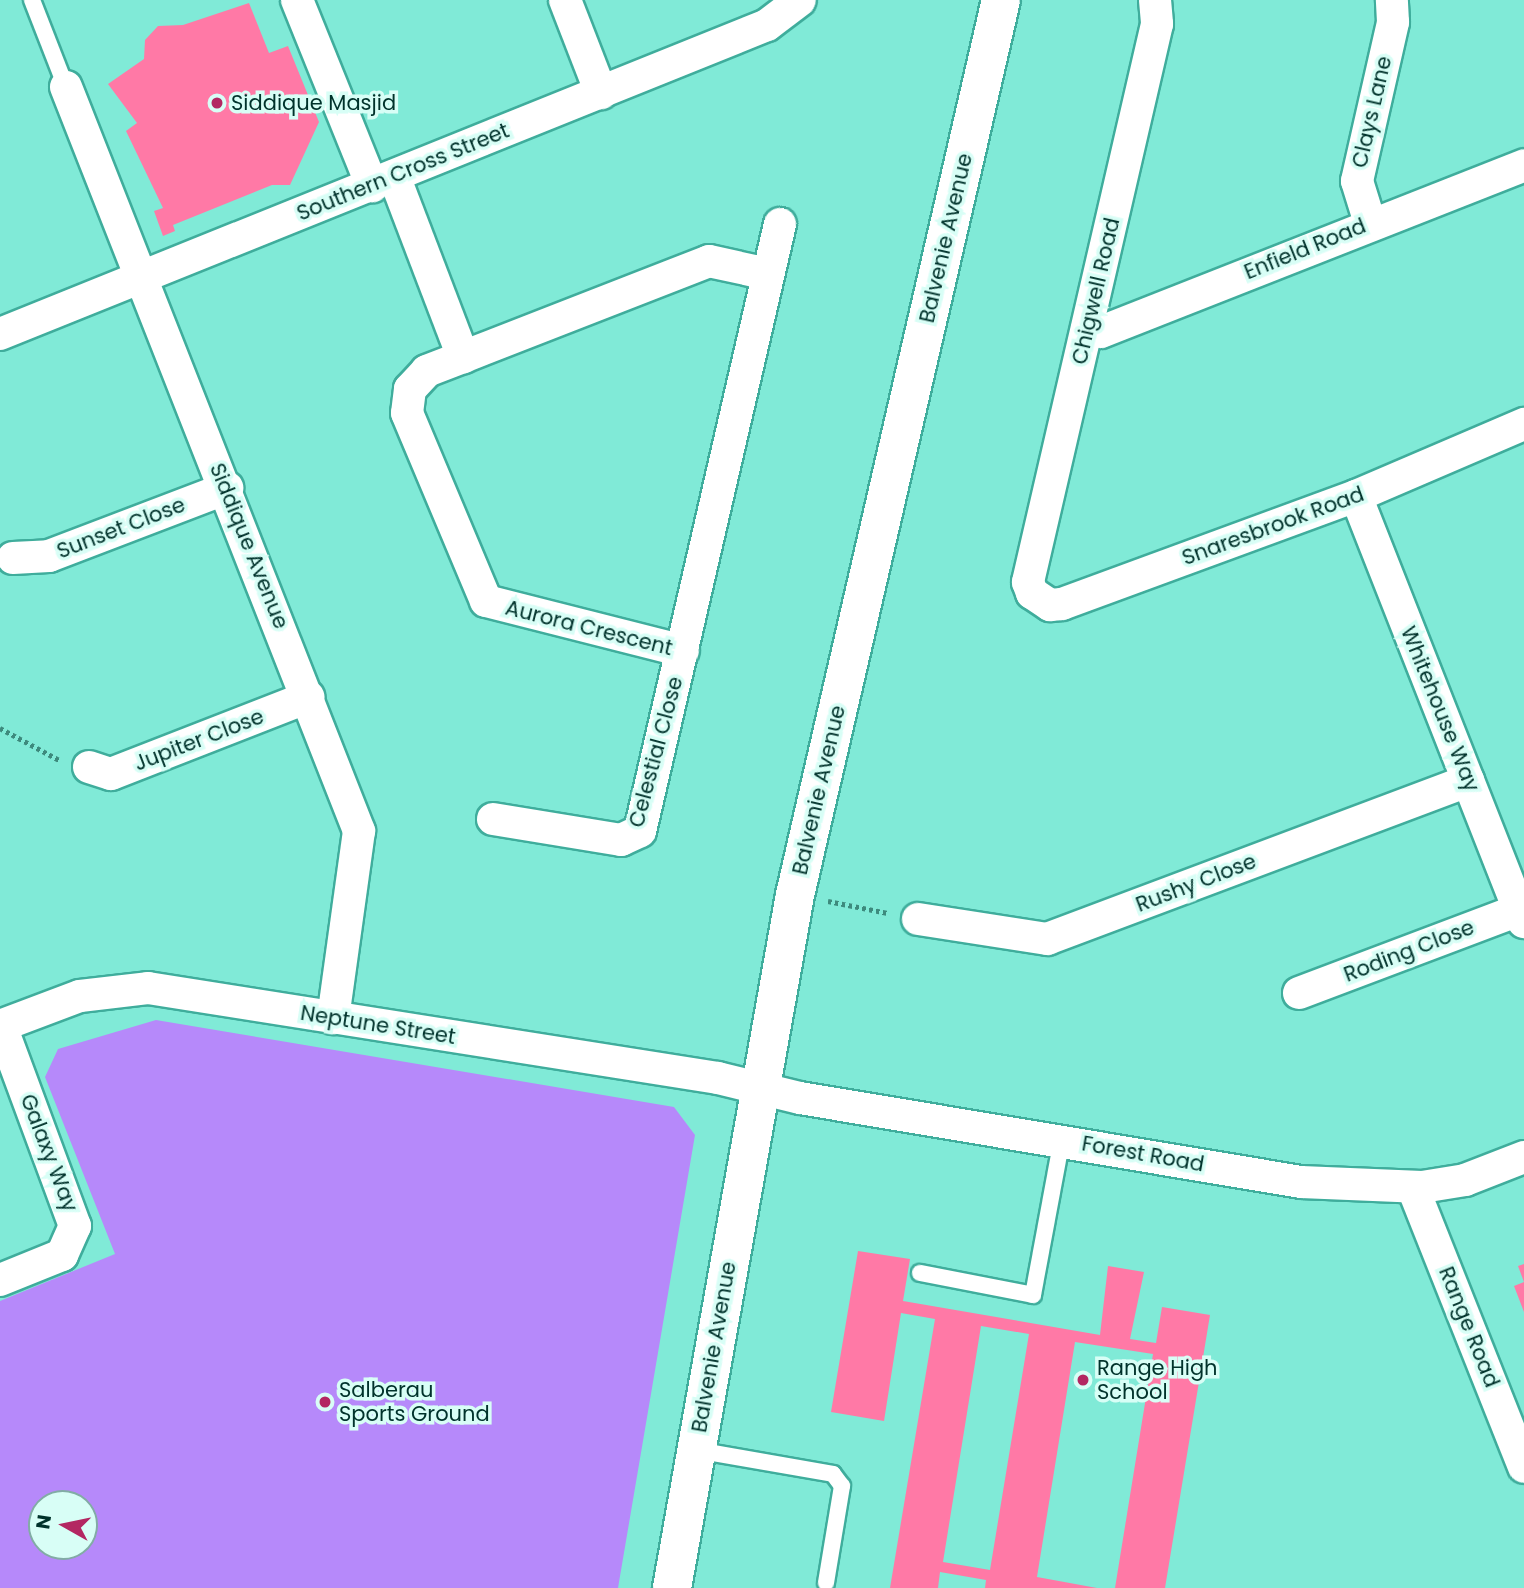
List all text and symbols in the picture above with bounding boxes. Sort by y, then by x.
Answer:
street label: Clays Lane [1347,54,1397,170]
place label: Siddique Masjid [231,90,396,116]
marker: Siddique Masjid [209,95,225,111]
street label: Southern Cross Street [293,118,513,226]
street label: Balvenie Avenue [914,151,978,325]
street label: Enfield Road [1241,213,1369,285]
street label: Chigwell Road [1067,215,1125,367]
street label: Siddique Avenue [204,460,294,632]
street label: Snaresbrook Road [1179,481,1367,571]
street label: Sunset Close [53,492,189,564]
street label: Aurora Crescent [503,595,675,661]
street label: Whitehouse Way [1395,623,1485,795]
street label: Celestial Close [624,674,688,830]
street label: Balvenie Avenue [787,703,851,877]
street label: Jupiter Close [131,704,267,776]
street label: Rushy Close [1132,849,1260,917]
street label: Roding Close [1340,915,1478,987]
street label: Neptune Street [299,1000,457,1050]
street label: Galaxy Way [15,1091,83,1215]
street label: Forest Road [1080,1131,1206,1177]
street label: Balvenie Avenue [687,1260,741,1434]
street label: Range Road [1433,1263,1505,1391]
place label: Range High School [1097,1355,1218,1405]
marker: Range High School [1075,1372,1091,1388]
place label: Salberau Sports Ground [339,1377,490,1427]
marker: Salberau Sports Ground [317,1394,333,1410]
north arrow [28,1490,98,1560]
text: N [29,1513,58,1531]

